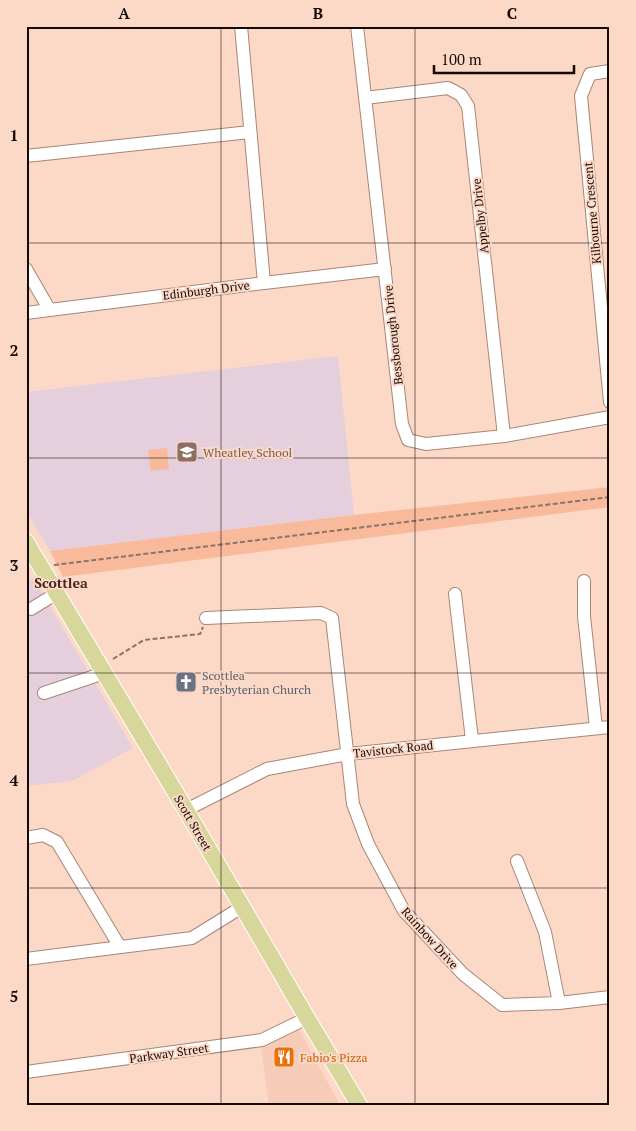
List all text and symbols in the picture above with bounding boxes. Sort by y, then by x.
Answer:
text: A [118,2,130,24]
text: B [313,2,323,24]
text: C [507,2,517,24]
scale bar [434,42,574,74]
text: 100 m [441,49,482,69]
text: 1 [9,124,19,146]
street label: Kilbourne Crescent [580,161,604,265]
street label: Appelby Drive [469,178,491,254]
street label: Edinburgh Drive [162,277,250,303]
street label: Bessborough Drive [380,284,406,386]
text: 2 [9,339,19,361]
school or university icon: Wheatley School [175,440,199,464]
place label: Wheatley School [203,445,293,460]
text: 3 [9,554,19,576]
district label: Scottlea [34,573,88,592]
place label: Scottlea Presbyterian Church [202,668,311,697]
church icon: Scottlea Presbyterian Church [174,670,198,694]
street label: Tavistock Road [352,737,434,761]
text: 4 [9,769,19,791]
street label: Scott Street [171,792,215,854]
street label: Rainbow Drive [398,904,462,972]
text: 5 [9,985,19,1007]
street label: Parkway Street [128,1040,210,1066]
restaurant icon: Fabio's Pizza [272,1045,296,1069]
place label: Fabio's Pizza [300,1050,368,1065]

